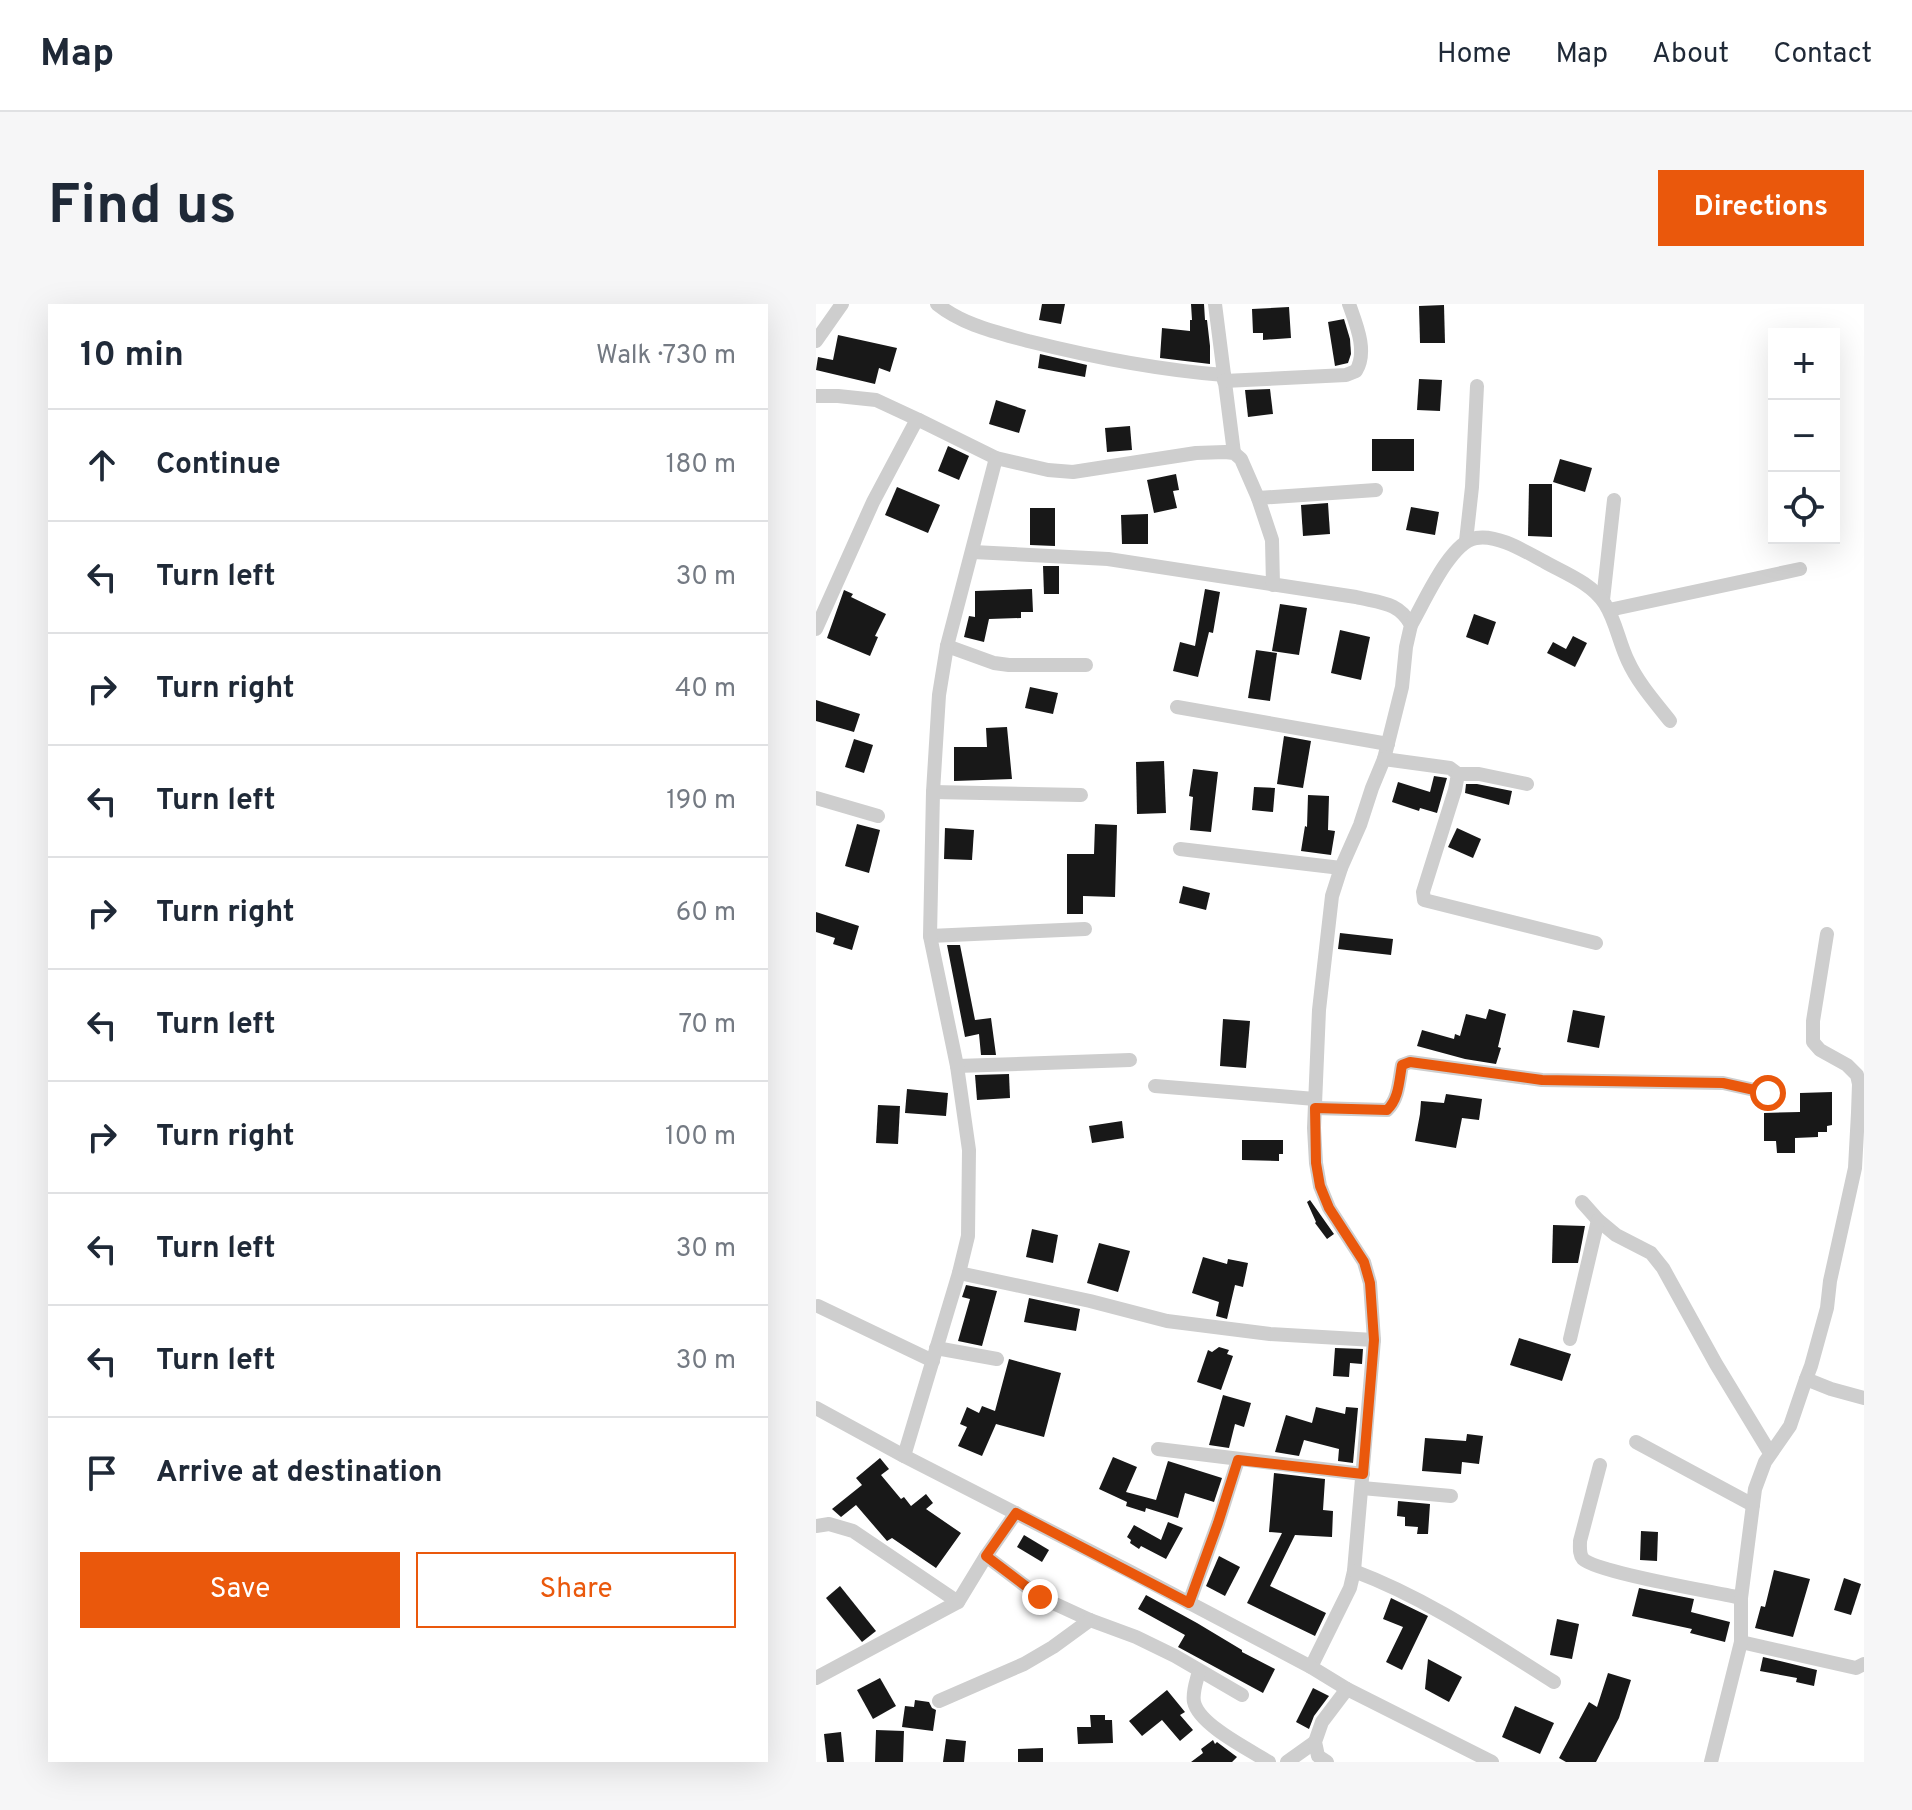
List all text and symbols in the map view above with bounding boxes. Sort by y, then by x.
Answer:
text: Map [40,31,114,80]
text: Home [1437,37,1511,73]
text: Map [1555,37,1608,73]
text: About [1652,37,1729,73]
text: Contact [1773,37,1872,73]
button: Directions [1658,170,1864,246]
text: Find us [48,173,237,243]
map controls [1768,328,1840,544]
button: + [1768,328,1840,400]
text: 10 min [80,335,184,378]
text: Walk · 730 m [596,340,736,373]
button: − [1768,400,1840,472]
icon: ahead [80,443,124,487]
text: Continue [156,447,281,484]
text: 180 m [666,449,736,482]
button: locate [1768,472,1840,544]
icon: left [80,555,124,599]
text: Turn left [156,559,276,596]
text: 30 m [676,561,736,594]
icon: right [80,667,124,711]
text: Turn right [156,671,294,708]
text: 40 m [675,673,736,706]
icon: left [80,779,124,823]
text: Turn left [156,783,276,820]
text: 190 m [666,785,736,818]
icon: right [80,891,124,935]
text: Turn right [156,895,294,932]
text: 60 m [676,897,736,930]
icon: left [80,1003,124,1047]
text: Turn left [156,1007,276,1044]
text: 70 m [678,1009,736,1042]
route start [1750,1075,1786,1111]
icon: right [80,1115,124,1159]
text: Turn right [156,1119,294,1156]
text: 100 m [665,1121,736,1154]
icon: left [80,1227,124,1271]
text: Turn left [156,1231,276,1268]
text: 30 m [676,1233,736,1266]
icon: left [80,1339,124,1383]
text: Turn left [156,1343,276,1380]
text: 30 m [676,1345,736,1378]
icon: arrive [80,1451,124,1495]
text: Arrive at destination [156,1455,442,1492]
button: Save [80,1552,400,1628]
button: Share [416,1552,736,1628]
route end [1022,1579,1058,1615]

